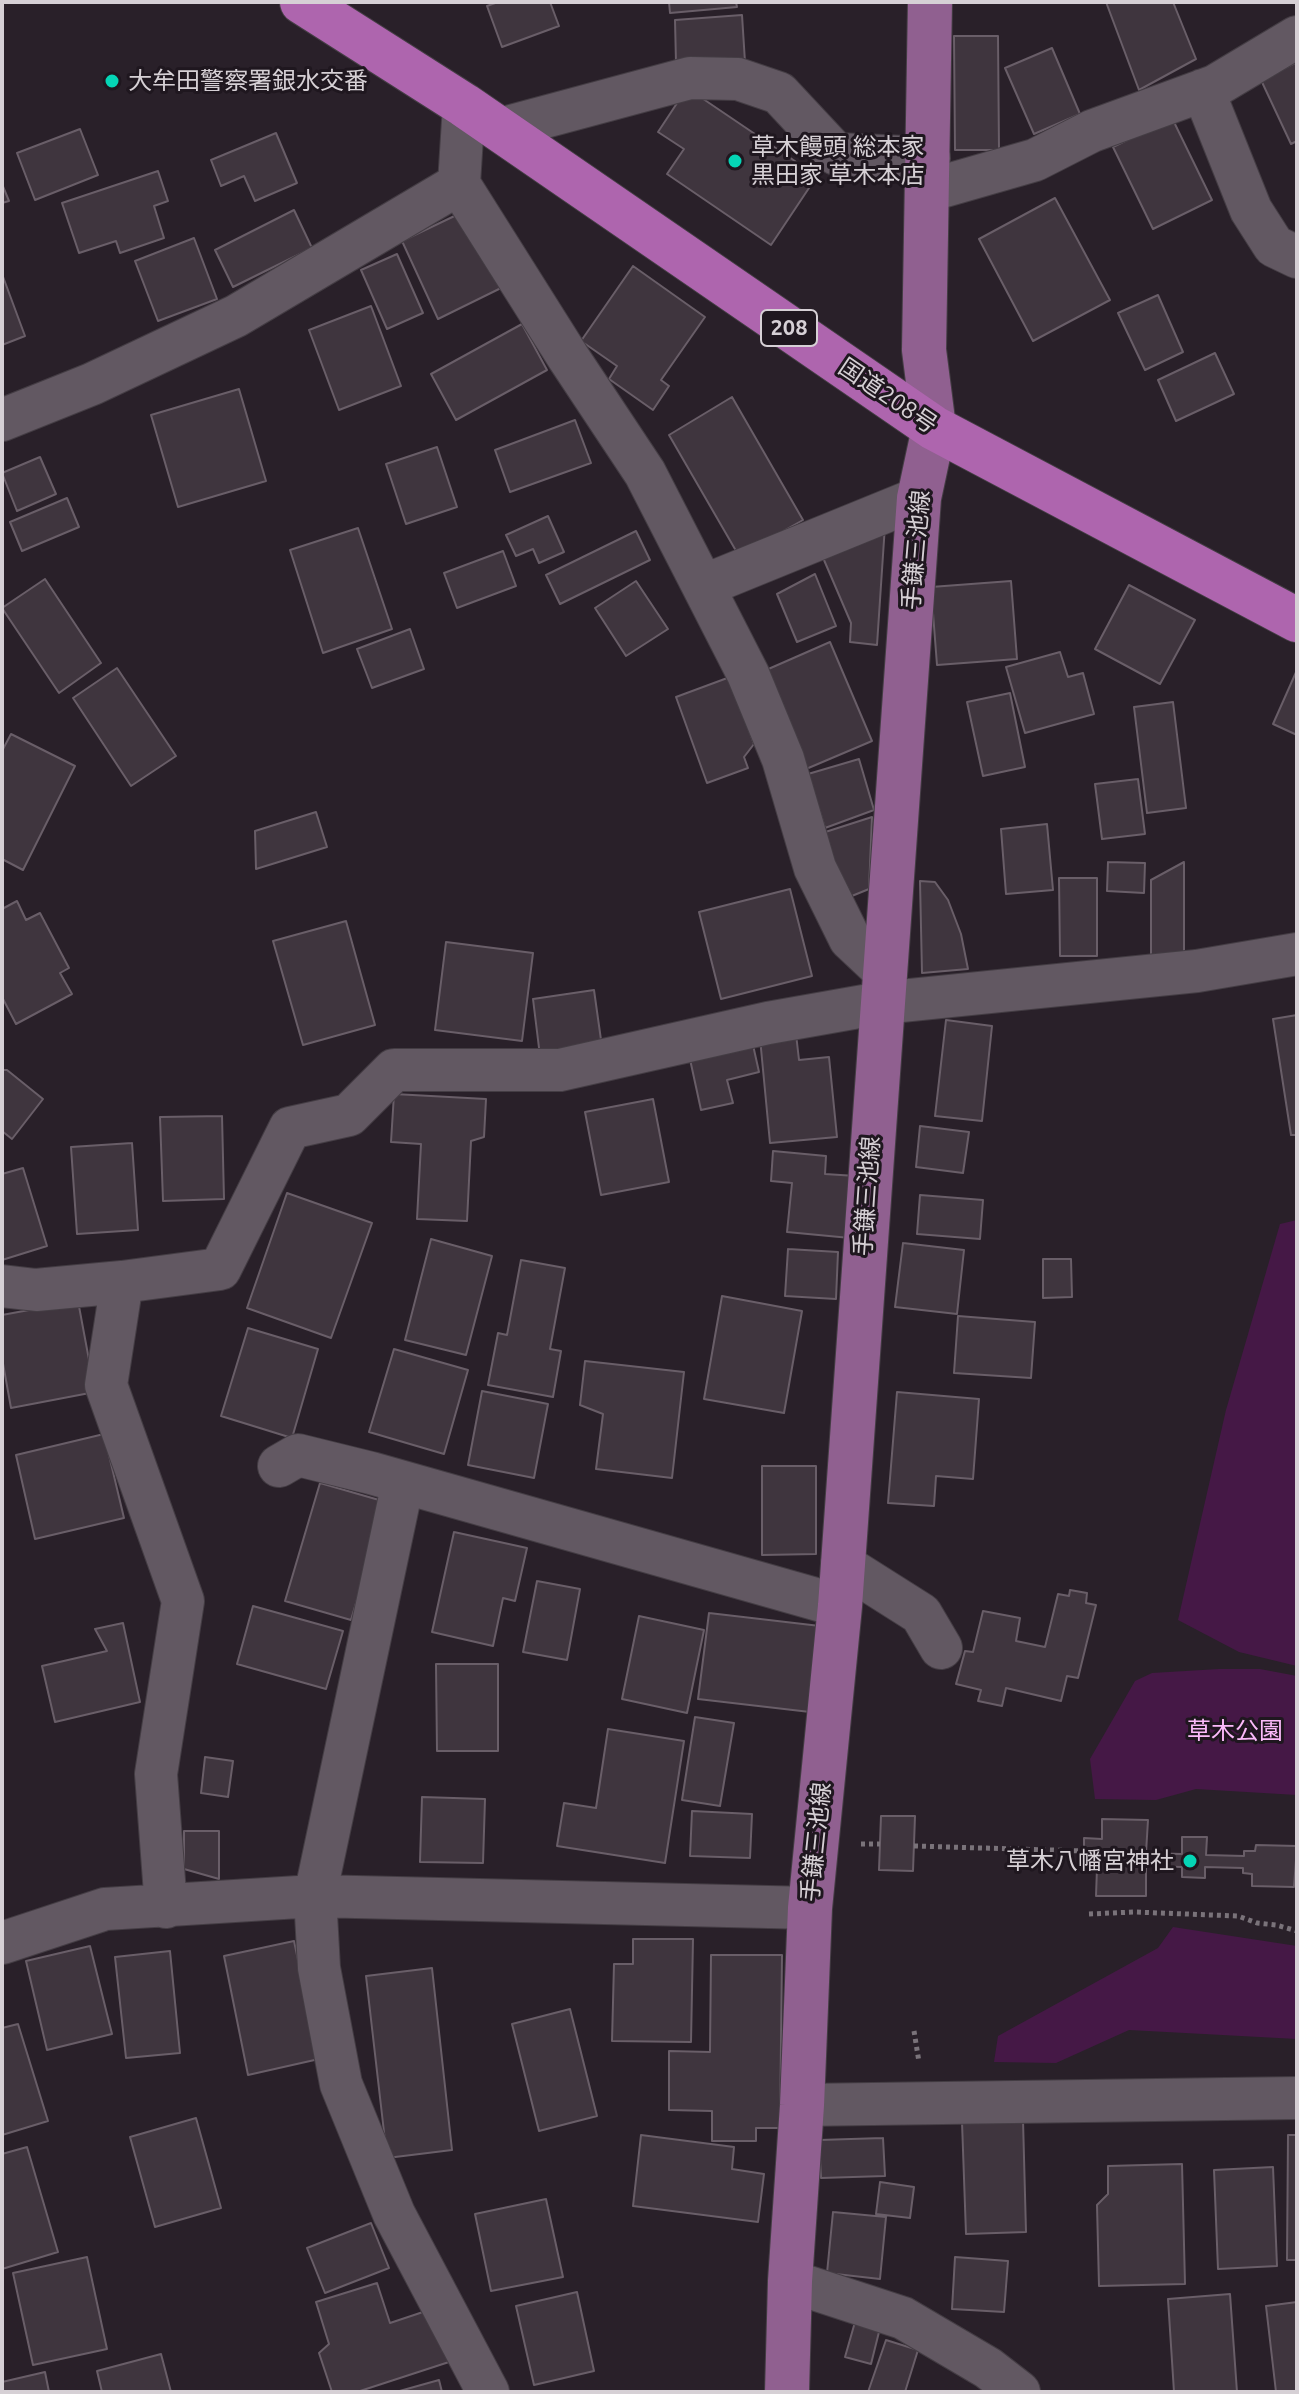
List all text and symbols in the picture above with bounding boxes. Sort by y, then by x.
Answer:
place label: 大牟田警察署銀水交番 [128,67,368,95]
marker: 大牟田警察署銀水交番 [103,72,121,90]
place label: 草木饅頭 総本家 黒田家 草木本店 [751,133,924,189]
marker: 草木饅頭 総本家 黒田家 草木本店 [726,152,744,170]
road number: 208 [761,310,817,346]
street label: 国道208号 [833,353,943,439]
street label: 手鎌三池線 [896,489,936,611]
street label: 手鎌三池線 [848,1135,886,1257]
park label: 草木公園 [1187,1717,1283,1745]
street label: 手鎌三池線 [795,1781,837,1903]
place label: 草木八幡宮神社 [1006,1847,1174,1875]
marker: 草木八幡宮神社 [1181,1852,1199,1870]

